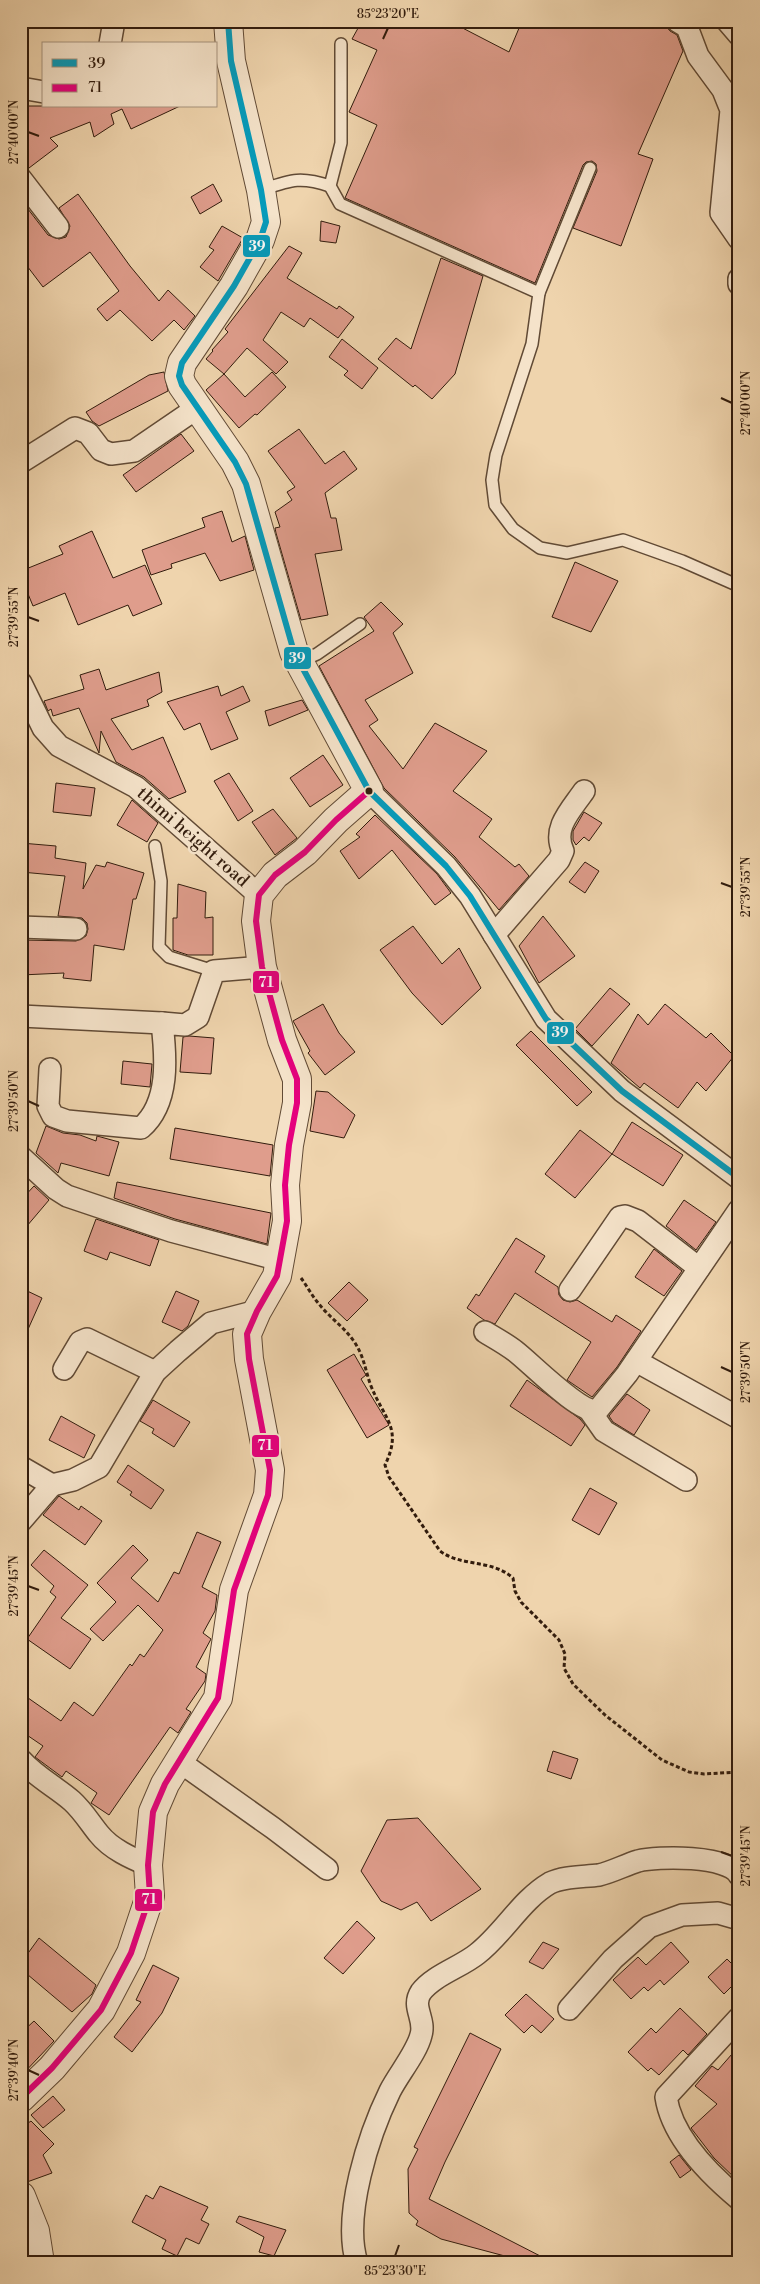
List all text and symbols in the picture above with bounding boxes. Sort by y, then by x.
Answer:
text: 85°23'20"E [357,7,419,22]
legend [42,42,218,108]
text: 39 [88,54,105,73]
text: 71 [88,78,103,97]
text: 27°40'00"N [7,100,22,164]
line badge: 39 [242,234,271,258]
text: 39 [248,238,266,256]
text: 27°40'00"N [739,371,754,435]
text: 27°39'55"N [7,587,22,647]
line badge: 39 [283,646,312,670]
text: 39 [288,650,306,668]
street label: thimi height road [132,782,255,893]
unlabelled marker [364,786,374,796]
text: 27°39'55"N [739,857,754,917]
line badge: 71 [252,970,280,994]
text: 71 [258,974,274,992]
line badge: 39 [546,1021,575,1045]
text: 39 [551,1024,569,1042]
text: 27°39'50"N [7,1070,22,1132]
text: 27°39'50"N [739,1341,754,1403]
line badge: 71 [251,1434,280,1458]
text: 71 [257,1437,273,1455]
text: 27°39'45"N [7,1555,22,1617]
text: 27°39'45"N [739,1825,754,1887]
line badge: 71 [134,1888,163,1912]
text: 71 [141,1891,157,1909]
text: 27°39'40"N [7,2039,22,2101]
text: 85°23'30"E [364,2264,426,2279]

